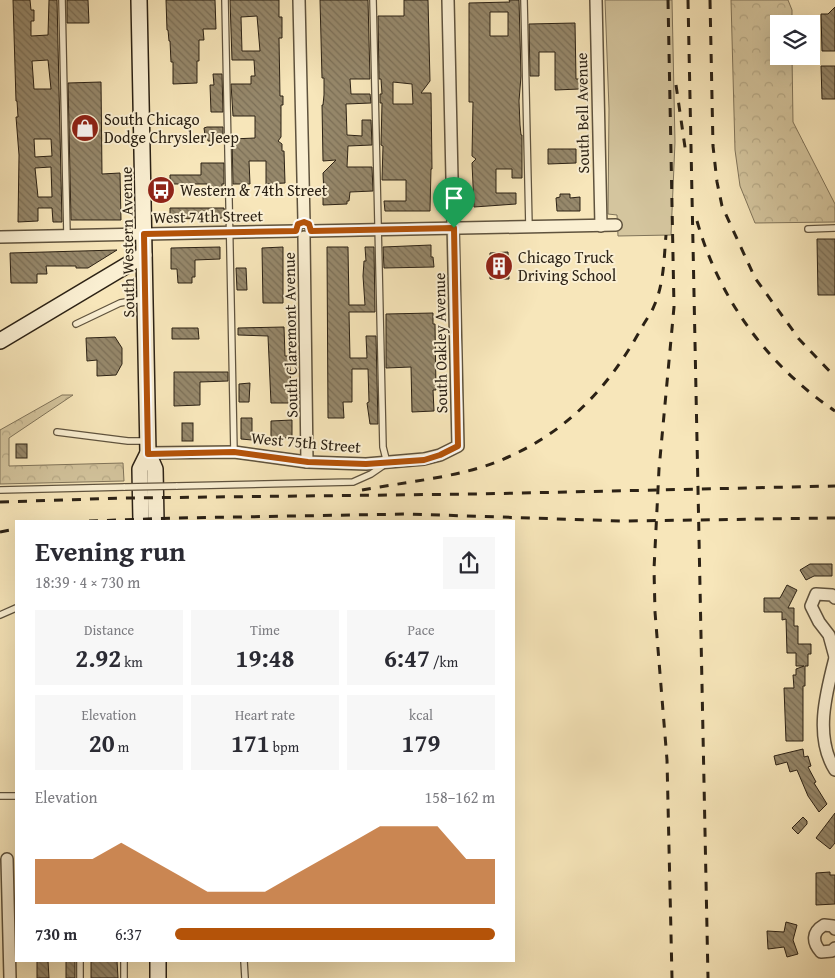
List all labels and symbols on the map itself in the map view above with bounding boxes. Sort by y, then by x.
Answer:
street label: South Bell Avenue [569,52,595,174]
place label: South Chicago Dodge Chrysler Jeep [104,107,239,149]
shop icon: South Chicago Dodge Chrysler Jeep [70,113,100,143]
street label: South Western Avenue [114,166,140,318]
bus stop icon: Western & 74th Street [146,175,176,205]
pin [433,177,475,228]
place label: Western & 74th Street [180,178,328,202]
street label: West 74th Street [153,203,264,229]
place label: Chicago Truck Driving School [518,245,617,287]
building icon: Chicago Truck Driving School [484,251,514,281]
street label: South Claremont Avenue [277,252,303,418]
street label: South Oakley Avenue [427,272,453,414]
street label: West 75th Street [250,425,362,459]

